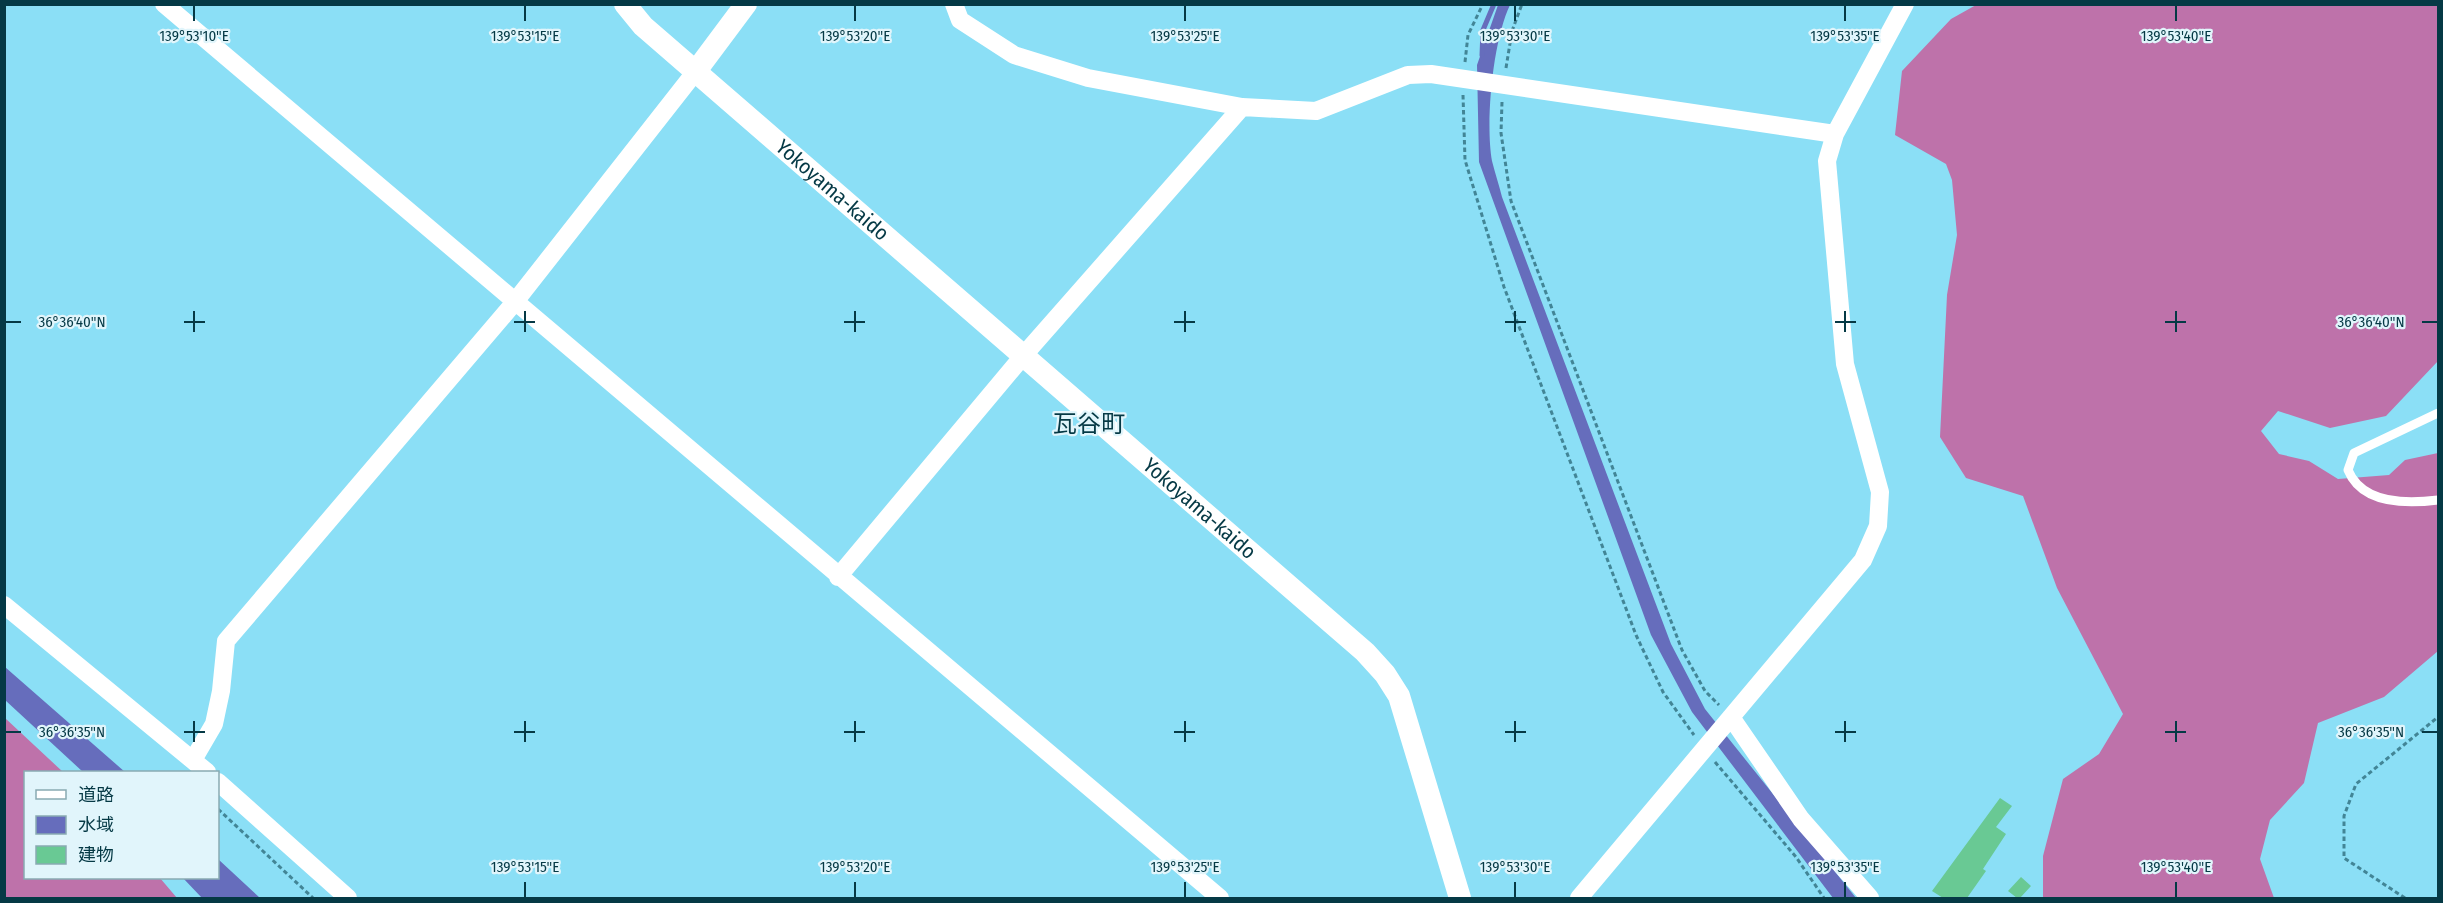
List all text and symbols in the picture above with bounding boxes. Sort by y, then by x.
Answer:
text: 139°53'10"E [159,27,229,45]
text: 139°53'15"E [491,27,559,45]
text: 139°53'20"E [820,27,890,45]
text: 139°53'25"E [1150,27,1220,45]
text: 139°53'30"E [1480,27,1550,45]
text: 139°53'35"E [1810,27,1880,45]
text: 139°53'40"E [2141,27,2211,45]
street label: Yokoyama-kaido [770,134,894,246]
text: 36°36'40"N [38,313,106,331]
text: 36°36'40"N [2337,313,2405,331]
district label: 瓦谷町 [1053,410,1125,438]
street label: Yokoyama-kaido [1138,452,1262,565]
text: 36°36'35"N [39,723,105,741]
text: 36°36'35"N [2338,723,2404,741]
legend [24,771,219,879]
text: 道路 [78,784,114,806]
text: 水域 [78,814,114,836]
text: 建物 [78,844,114,866]
text: 139°53'15"E [491,858,559,876]
text: 139°53'20"E [820,858,890,876]
text: 139°53'25"E [1150,858,1220,876]
text: 139°53'30"E [1480,858,1550,876]
text: 139°53'35"E [1810,858,1880,876]
text: 139°53'40"E [2141,858,2211,876]

